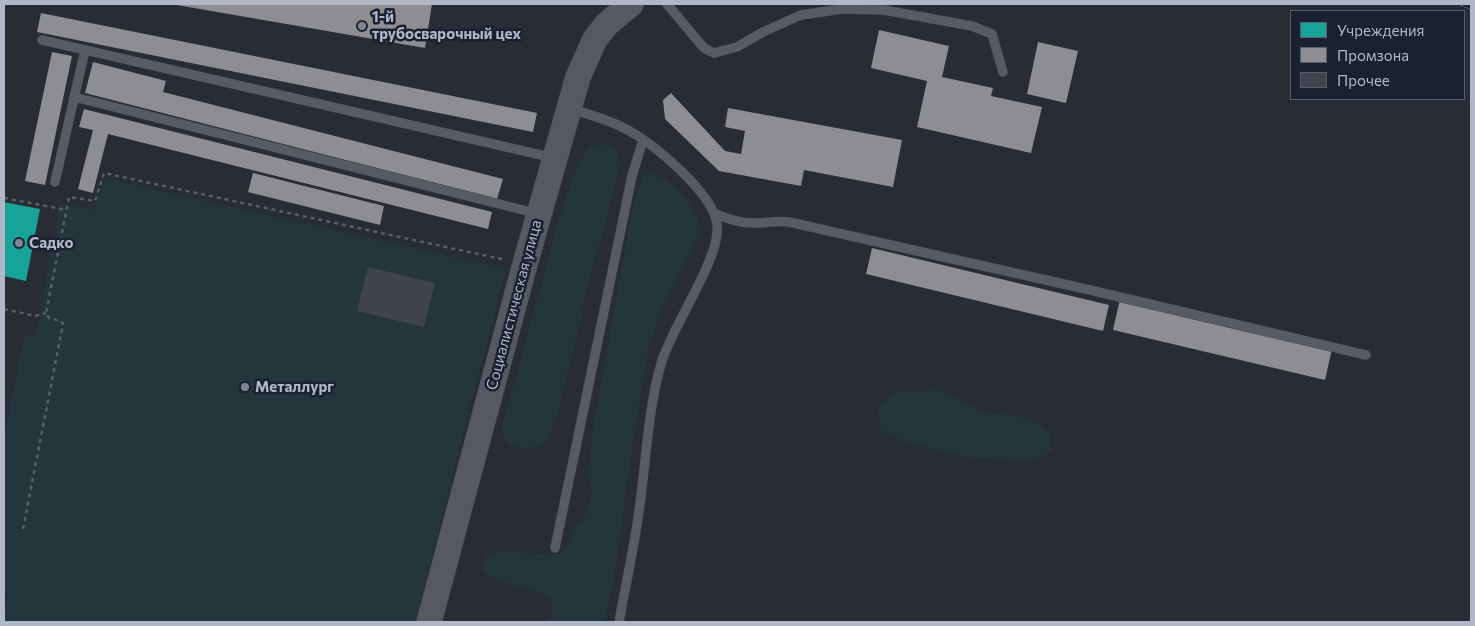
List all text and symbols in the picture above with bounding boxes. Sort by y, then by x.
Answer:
place label: 1-й трубосварочный цех [372,8,521,43]
legend [1290,10,1465,100]
marker: 1-й трубосварочный цех [356,20,368,32]
text: Учреждения [1337,21,1424,39]
text: Промзона [1337,46,1409,64]
text: Прочее [1337,71,1390,89]
street label: Социалистическая улица [483,218,545,392]
place label: Садко [29,234,73,252]
marker: Садко [13,237,25,249]
place label: Металлург [255,378,334,396]
marker: Металлург [239,381,251,393]

